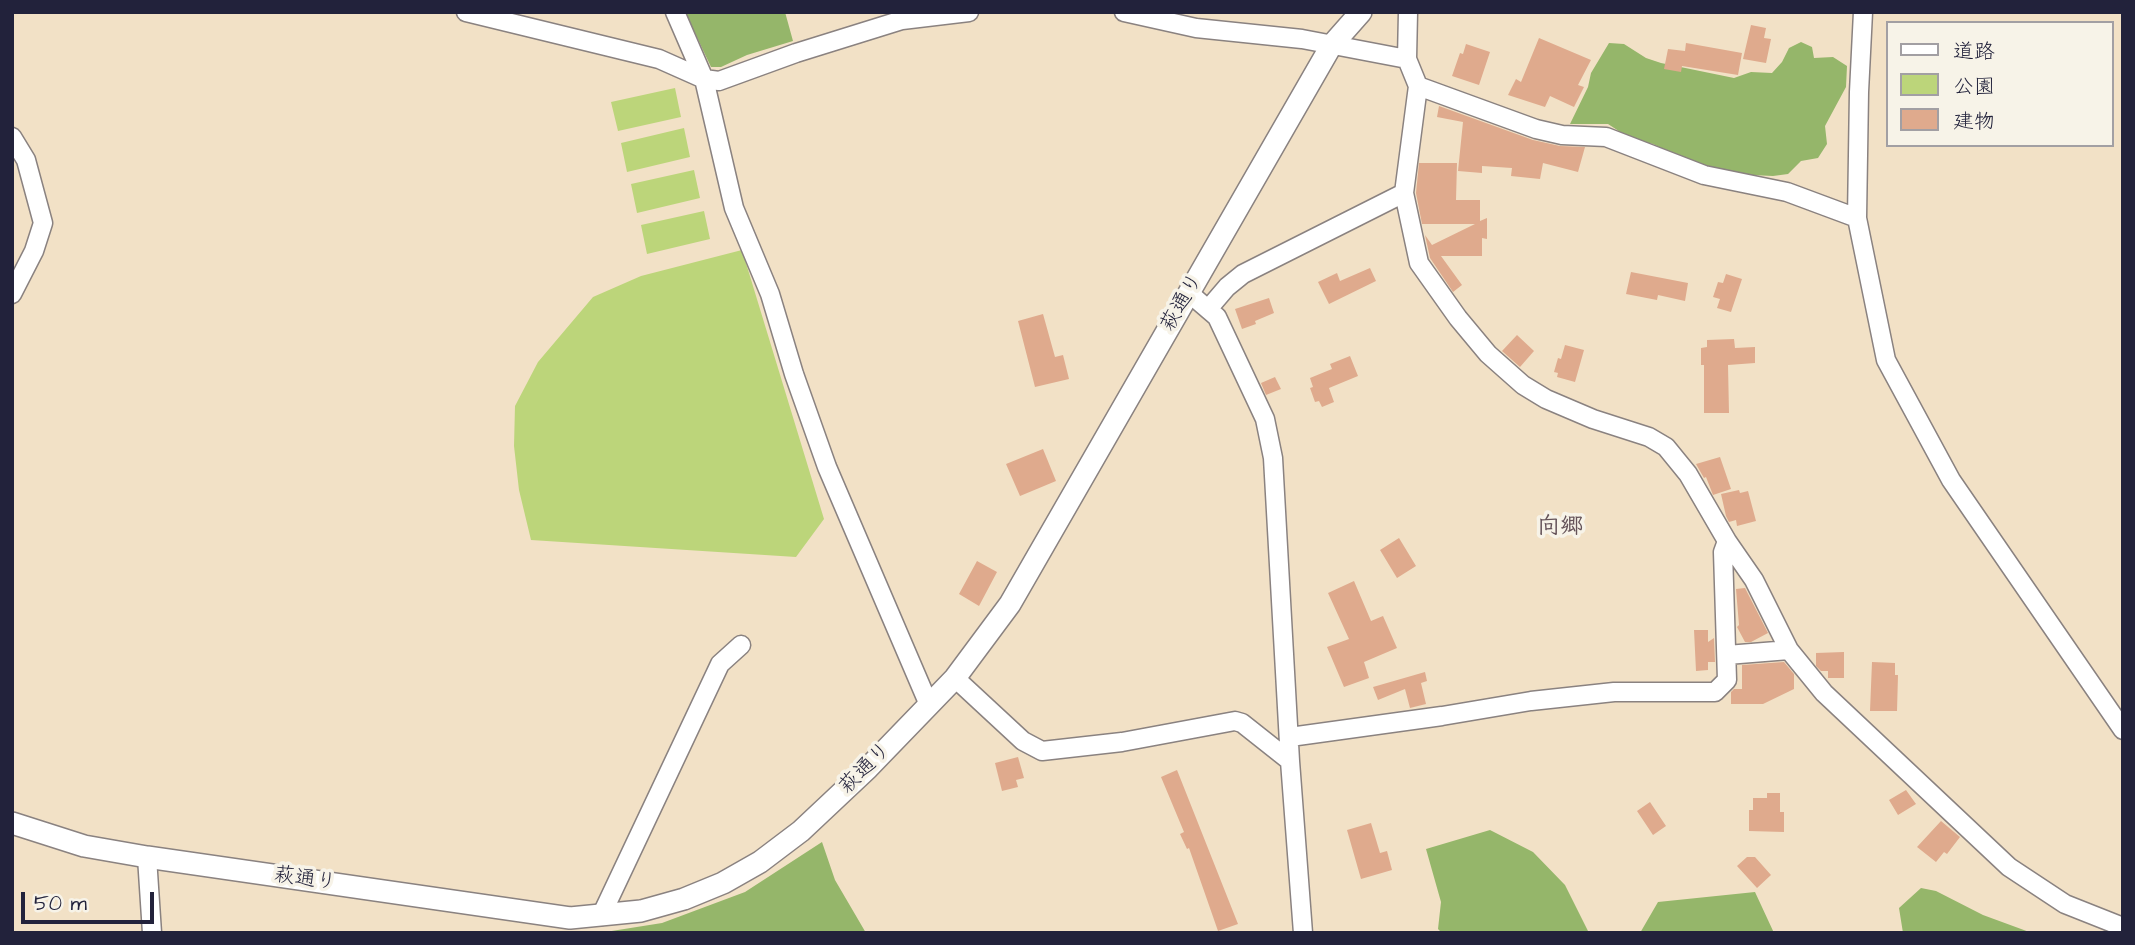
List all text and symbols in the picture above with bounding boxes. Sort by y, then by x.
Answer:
legend [1886,21,2114,147]
text: 道路 [1953,37,1995,66]
text: 公園 [1953,72,1995,101]
text: 建物 [1953,107,1995,136]
street label: 萩通り [1156,269,1210,337]
district label: 向郷 [1537,514,1583,542]
street label: 萩通り [835,738,897,800]
street label: 萩通り [272,863,338,897]
scale bar [24,878,158,922]
text: 50 m [34,889,87,918]

